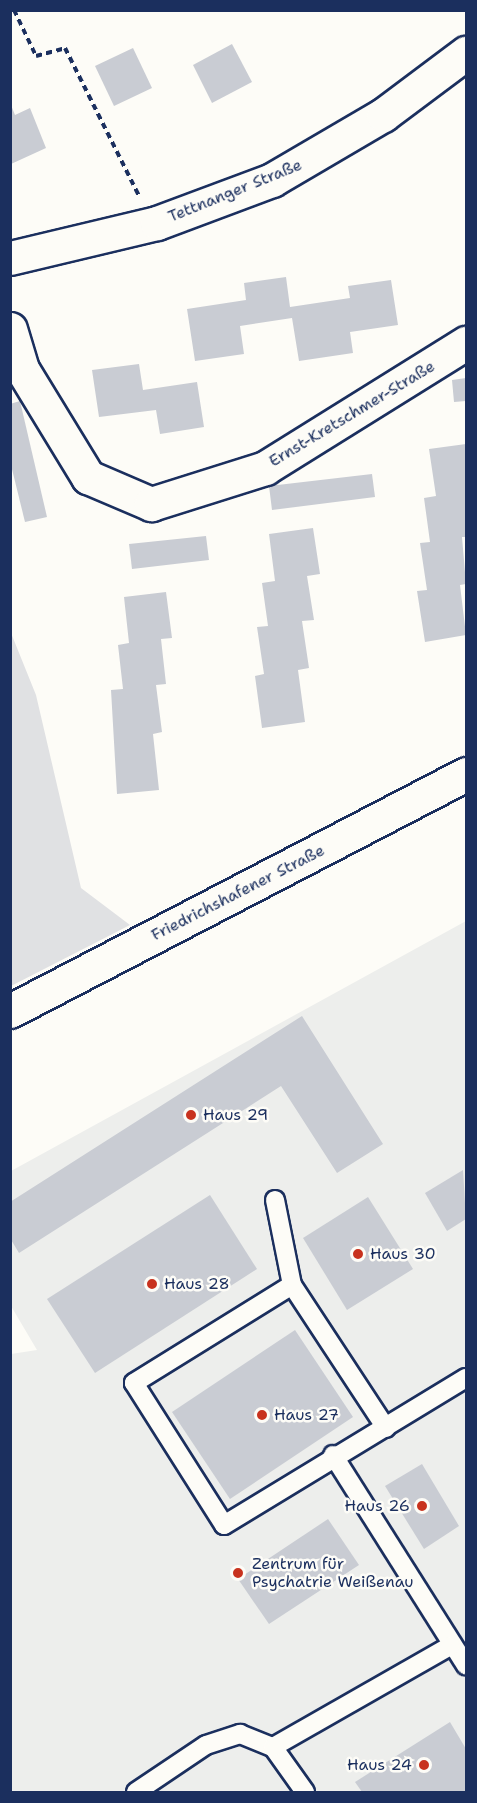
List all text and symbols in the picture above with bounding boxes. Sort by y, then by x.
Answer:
street label: Tettnanger Straße [165,155,305,227]
street label: Ernst-Kretschmer-Straße [266,357,438,471]
street label: Friedrichshafener Straße [148,841,328,945]
place label: Haus 29 [203,1105,268,1125]
marker: Haus 29 [184,1108,198,1122]
place label: Haus 30 [370,1244,436,1264]
marker: Haus 30 [351,1247,365,1261]
place label: Haus 28 [164,1274,230,1294]
marker: Haus 28 [145,1277,159,1291]
place label: Haus 27 [274,1405,339,1425]
marker: Haus 27 [255,1408,269,1422]
place label: Haus 26 [345,1496,410,1516]
marker: Haus 26 [415,1499,429,1513]
place label: Zentrum für Psychatrie Weißenau [252,1554,414,1592]
marker: Zentrum für Psychatrie Weißenau [229,1564,247,1582]
place label: Haus 24 [347,1755,412,1775]
marker: Haus 24 [417,1758,431,1772]

